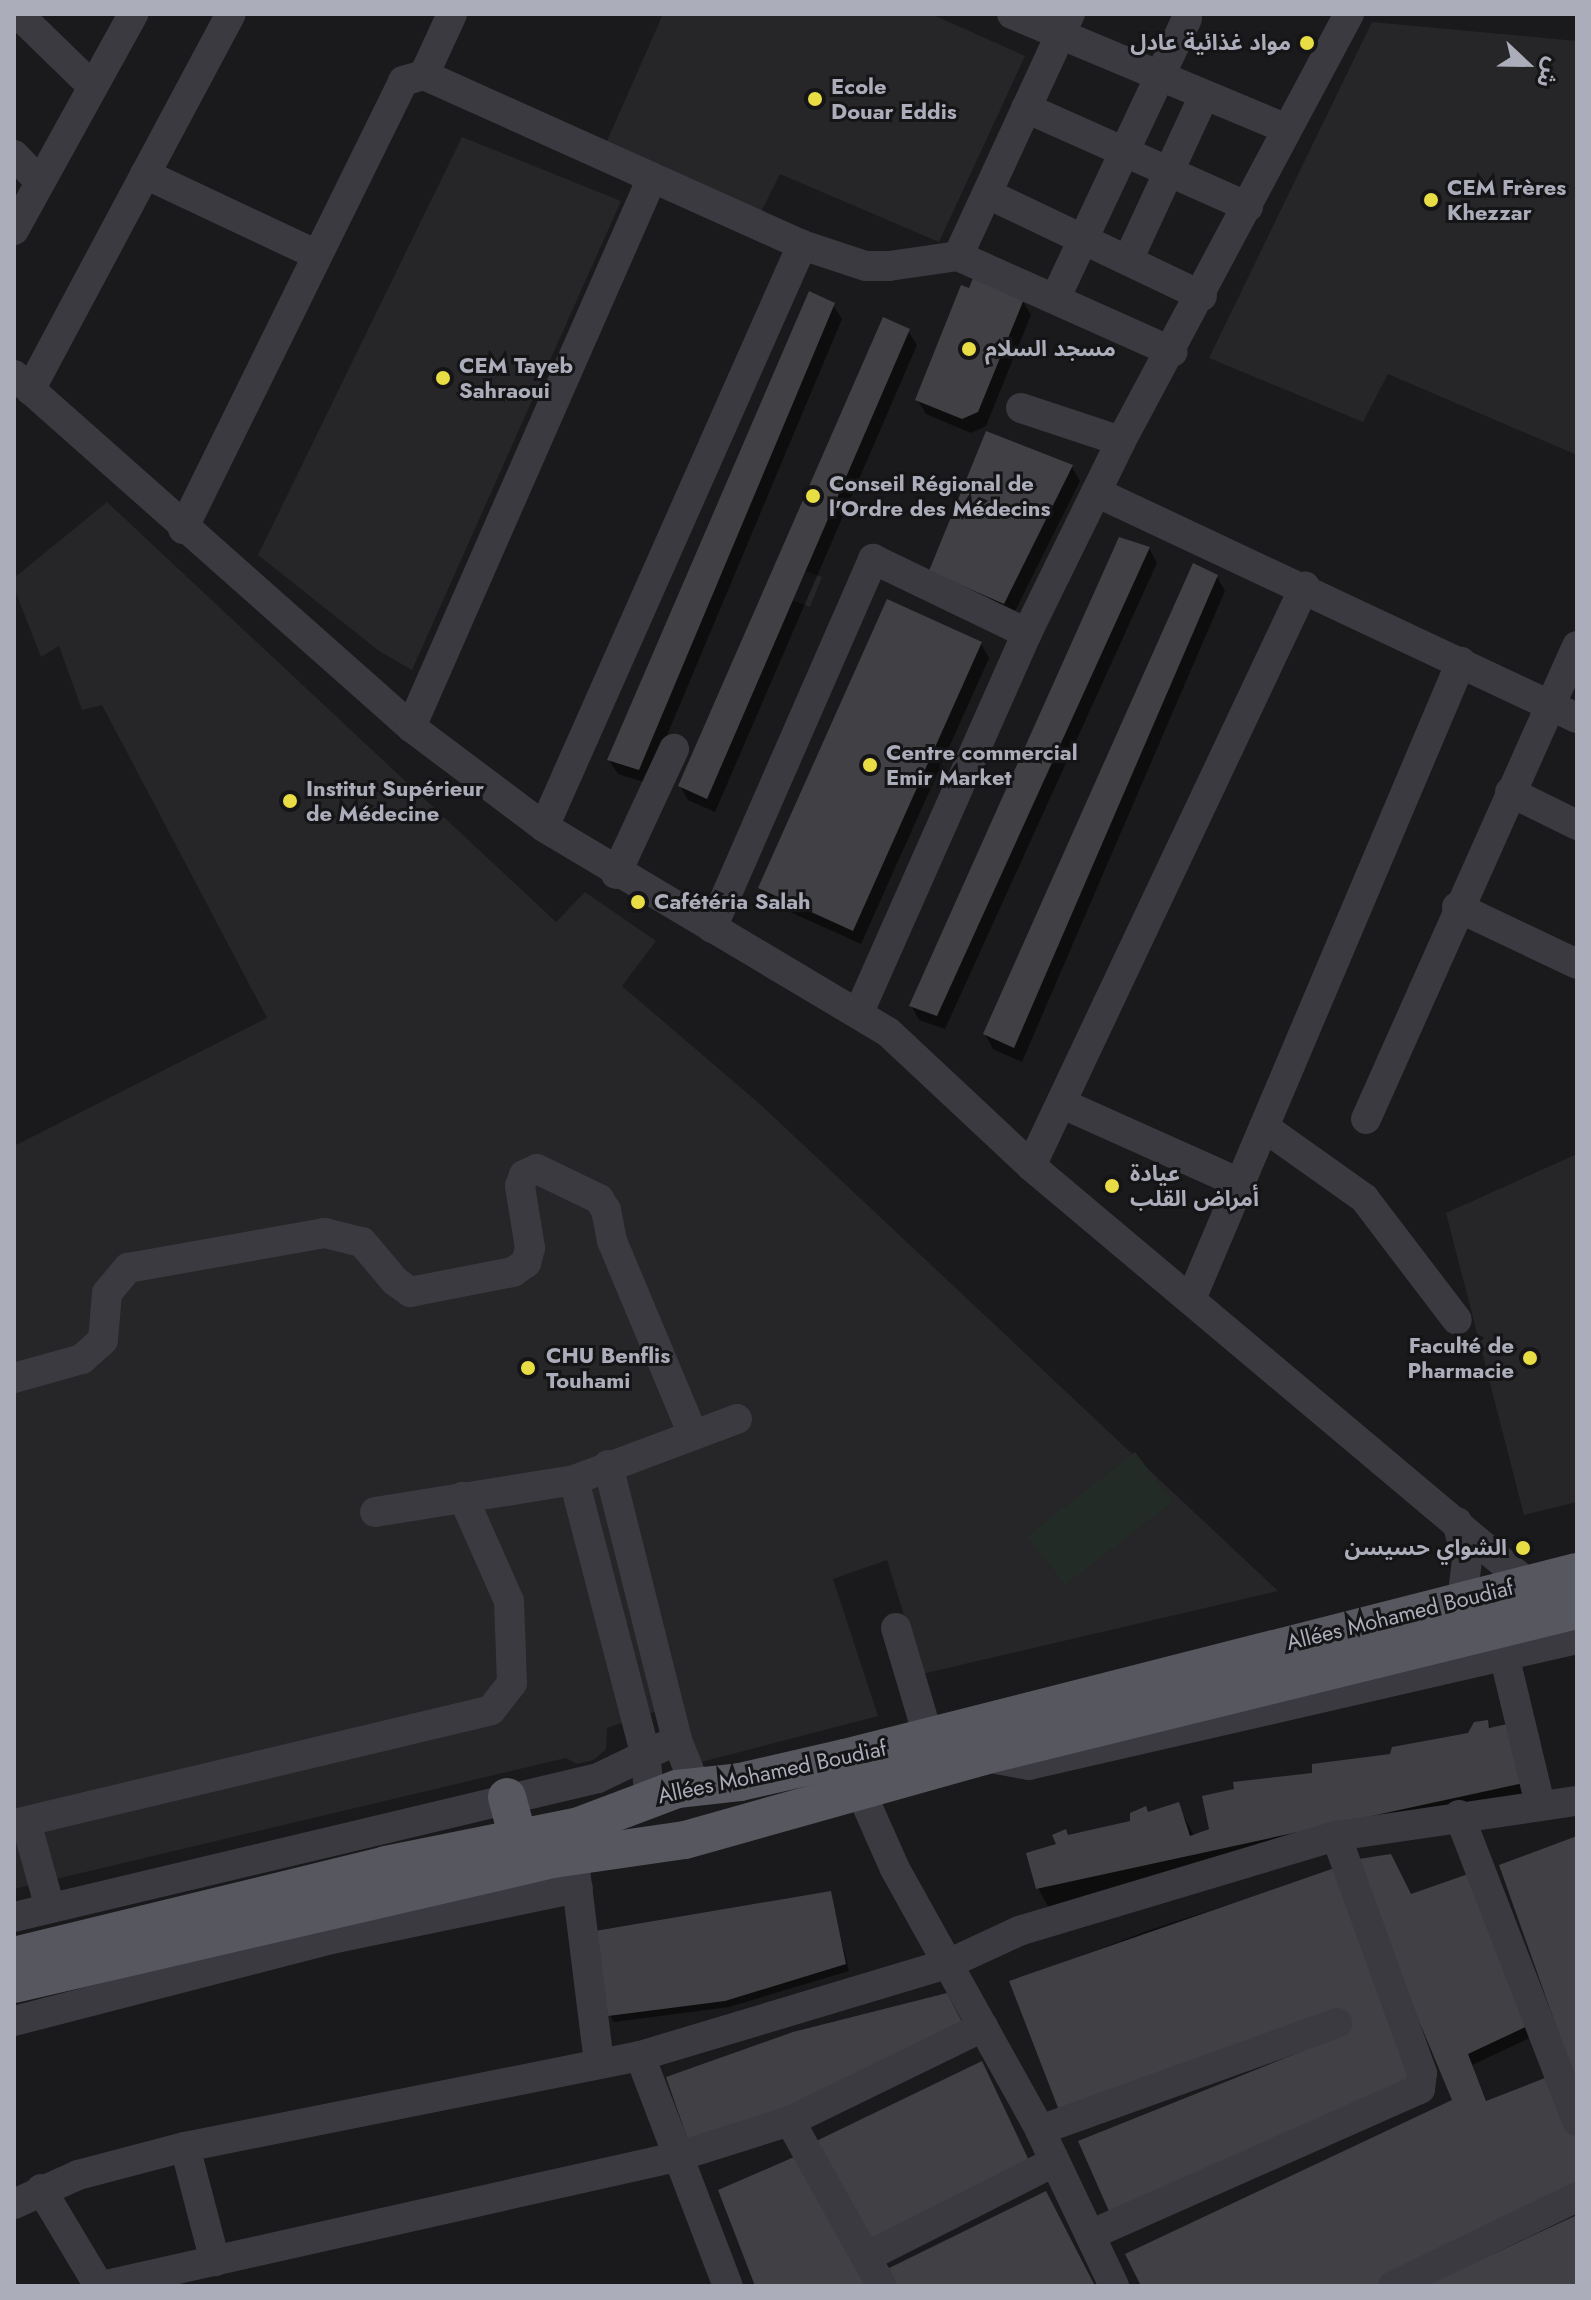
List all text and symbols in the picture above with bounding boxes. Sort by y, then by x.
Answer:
north arrow [1487,24,1567,104]
place label: مواد غذائية عادل [1130,30,1291,56]
marker: مواد غذائية عادل [1298,34,1316,52]
text: ش [1529,53,1570,93]
place label: Ecole Douar Eddis [831,73,957,124]
marker: Ecole Douar Eddis [806,90,824,108]
place label: CEM Frères Khezzar [1447,174,1566,226]
marker: CEM Frères Khezzar [1422,191,1440,209]
place label: مسجد السلام [985,336,1116,362]
marker: مسجد السلام [960,340,978,358]
place label: CEM Tayeb Sahraoui [459,352,573,404]
marker: CEM Tayeb Sahraoui [434,369,452,387]
place label: Conseil Régional de l'Ordre des Médecins [829,470,1050,522]
marker: Conseil Régional de l'Ordre des Médecins [804,487,822,505]
place label: Centre commercial Emir Market [886,739,1078,790]
marker: Centre commercial Emir Market [861,756,879,774]
place label: Institut Supérieur de Médecine [306,775,484,826]
marker: Institut Supérieur de Médecine [281,792,299,810]
place label: Cafétéria Salah [654,889,811,915]
marker: Cafétéria Salah [629,893,647,911]
place label: عيادة أمراض القلب [1130,1160,1259,1212]
marker: عيادة أمراض القلب [1101,1175,1123,1197]
place label: Faculté de Pharmacie [1407,1332,1514,1384]
place label: CHU Benflis Touhami [546,1342,670,1394]
marker: Faculté de Pharmacie [1521,1349,1539,1367]
marker: CHU Benflis Touhami [517,1357,539,1379]
place label: الشواي حسيسن [1344,1535,1507,1561]
marker: الشواي حسيسن [1514,1539,1532,1557]
street label: Allées Mohamed Boudiaf [1284,1574,1516,1656]
street label: Allées Mohamed Boudiaf [655,1735,889,1809]

